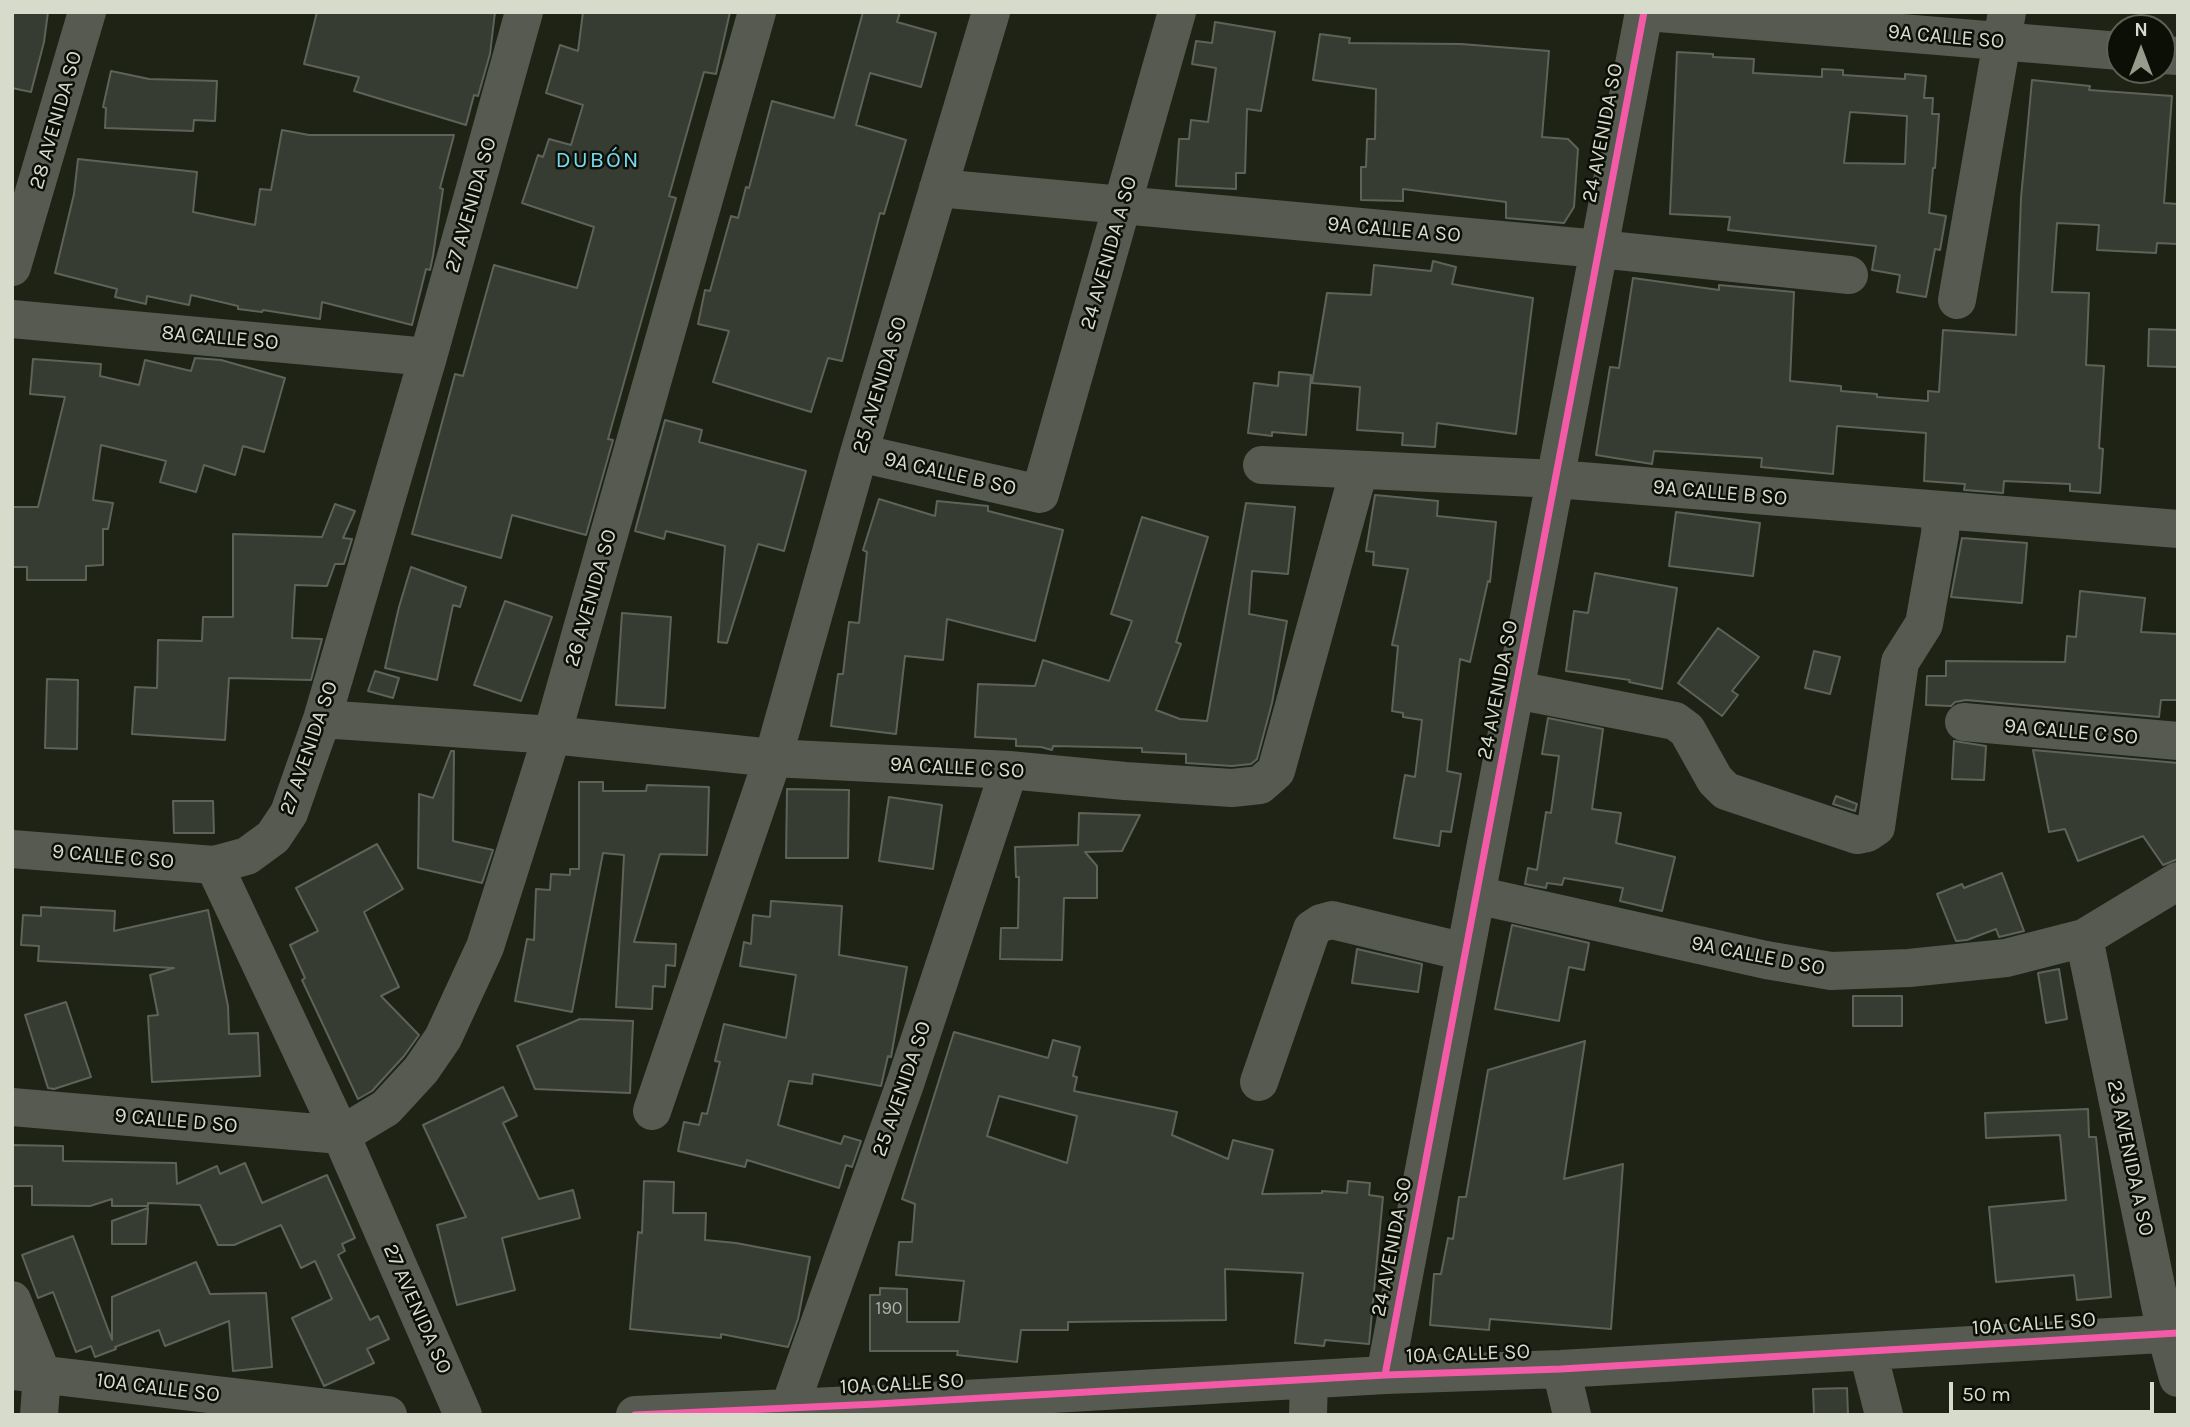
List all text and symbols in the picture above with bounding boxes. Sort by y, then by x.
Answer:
north arrow [2106,14,2176,84]
street label: 9A CALLE SO [1887,19,2005,55]
text: N [2134,19,2148,41]
street label: 28 AVENIDA SO [24,48,88,192]
street label: 24 AVENIDA SO [1577,61,1629,205]
street label: 27 AVENIDA SO [440,134,502,276]
district label: DUBÓN [556,146,640,174]
street label: 24 AVENIDA A SO [1075,173,1143,333]
street label: 9A CALLE A SO [1326,212,1462,248]
street label: 25 AVENIDA SO [847,314,913,456]
street label: 8A CALLE SO [160,320,280,356]
street label: 9A CALLE B SO [881,447,1019,501]
street label: 9A CALLE B SO [1652,475,1788,511]
street label: 26 AVENIDA SO [559,526,623,670]
street label: 24 AVENIDA SO [1472,618,1524,762]
street label: 27 AVENIDA SO [274,678,344,818]
street label: 9A CALLE C SO [2003,714,2139,750]
street label: 9A CALLE C SO [889,752,1025,784]
street label: 9 CALLE C SO [51,839,175,875]
street label: 9A CALLE D SO [1689,931,1827,981]
street label: 25 AVENIDA SO [867,1018,937,1160]
street label: 23 AVENIDA A SO [2101,1078,2159,1238]
street label: 9 CALLE D SO [113,1103,239,1139]
street label: 24 AVENIDA SO [1366,1175,1418,1319]
street label: 27 AVENIDA SO [377,1240,457,1378]
house number: 190 [875,1298,903,1320]
street label: 10A CALLE SO [1971,1307,2097,1341]
street label: 10A CALLE SO [1406,1339,1530,1369]
street label: 10A CALLE SO [95,1368,221,1408]
street label: 10A CALLE SO [839,1368,965,1400]
scale bar [1952,1368,2157,1412]
text: 50 m [1962,1382,2011,1406]

